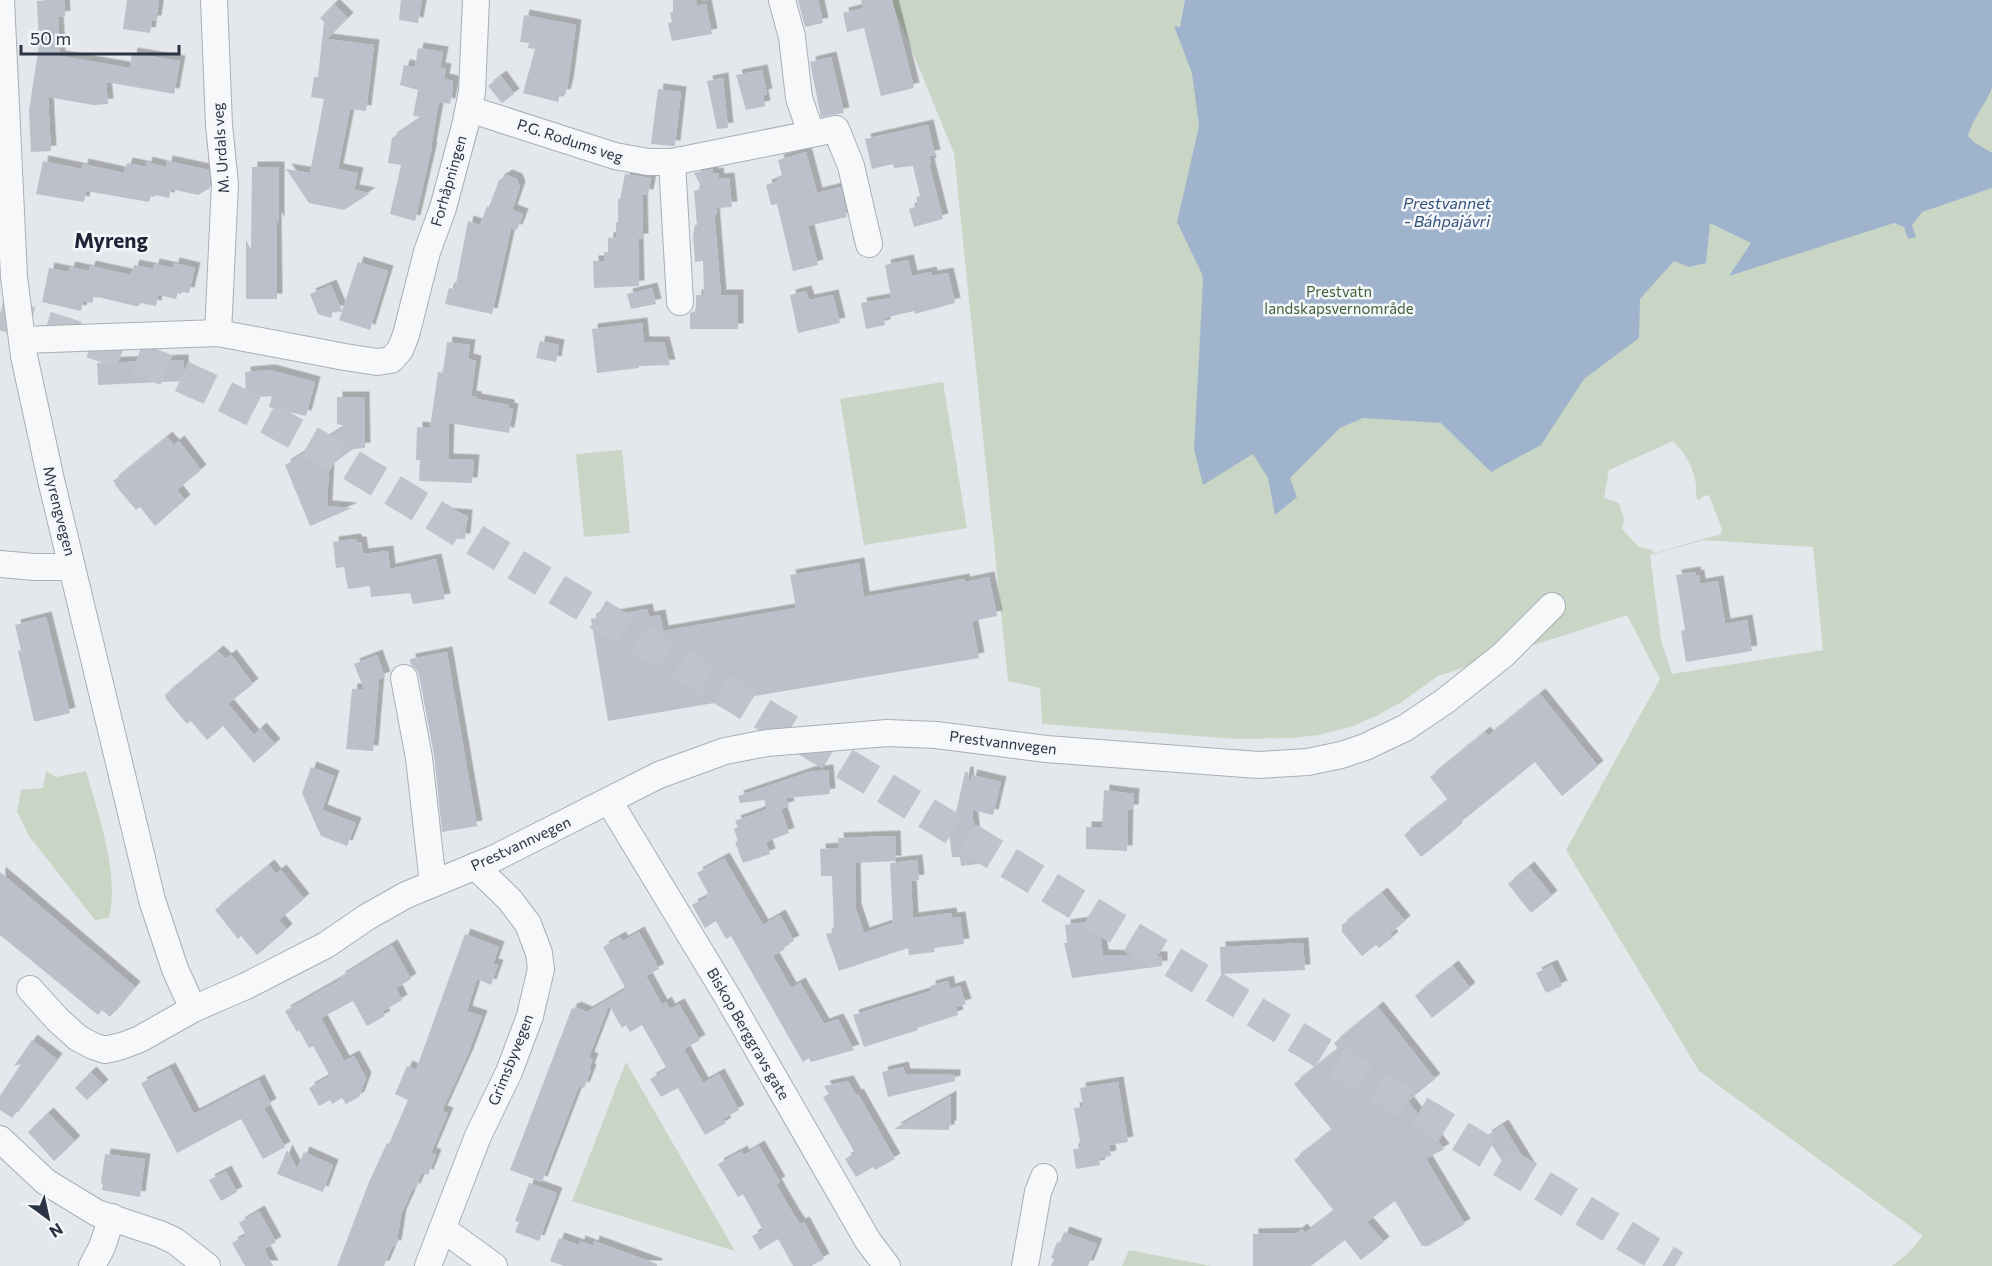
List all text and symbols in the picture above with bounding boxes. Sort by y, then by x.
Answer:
scale bar [21,18,178,56]
text: 50 m [30,27,71,49]
street label: M. Urdals veg [208,102,232,194]
street label: P.G. Rodums veg [515,114,626,166]
street label: Forhåpningen [426,133,470,228]
water label: Prestvannet - Báhpajávri [1403,193,1491,230]
district label: Myreng [74,227,149,252]
park label: Prestvatn landskapsvernområde [1264,282,1414,317]
street label: Myrengvegen [40,464,80,557]
street label: Prestvannvegen [948,726,1058,758]
street label: Prestvannvegen [468,812,573,874]
street label: Biskop Berggravs gate [704,964,794,1103]
street label: Grimsbyvegen [484,1011,537,1108]
north arrow [18,1188,78,1248]
text: N [46,1220,67,1242]

